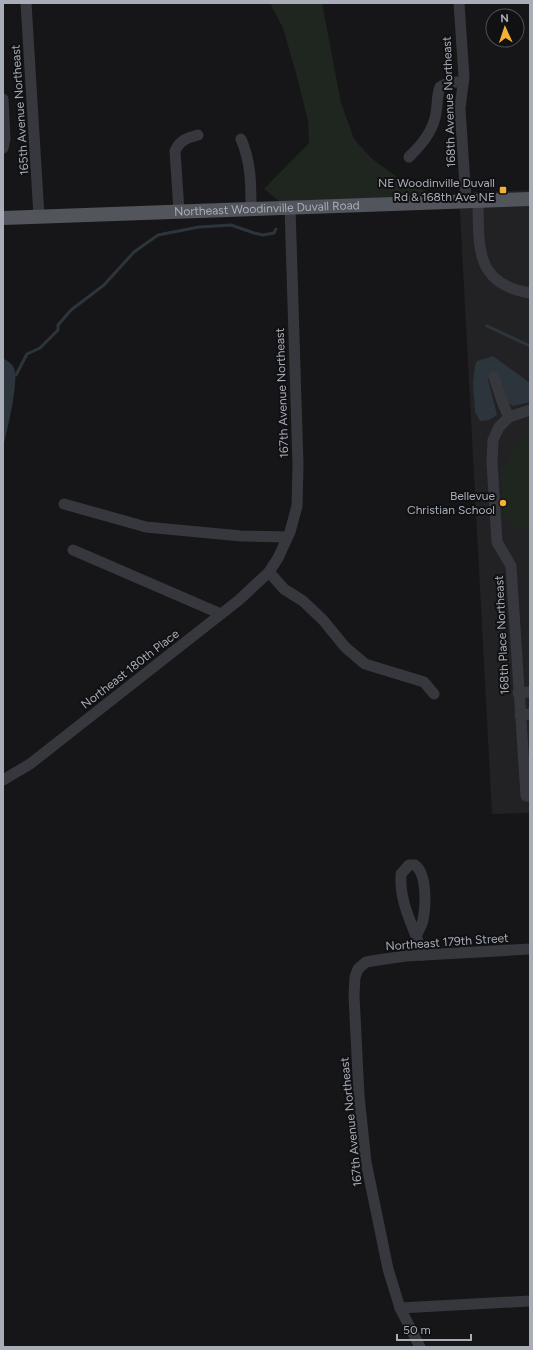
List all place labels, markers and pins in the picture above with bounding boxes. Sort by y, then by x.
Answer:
place label: NE Woodinville Duvall Rd & 168th Ave NE [378,176,495,204]
marker: NE Woodinville Duvall Rd & 168th Ave NE [498,185,508,195]
place label: Bellevue Christian School [407,489,495,517]
marker: Bellevue Christian School [498,498,508,508]

